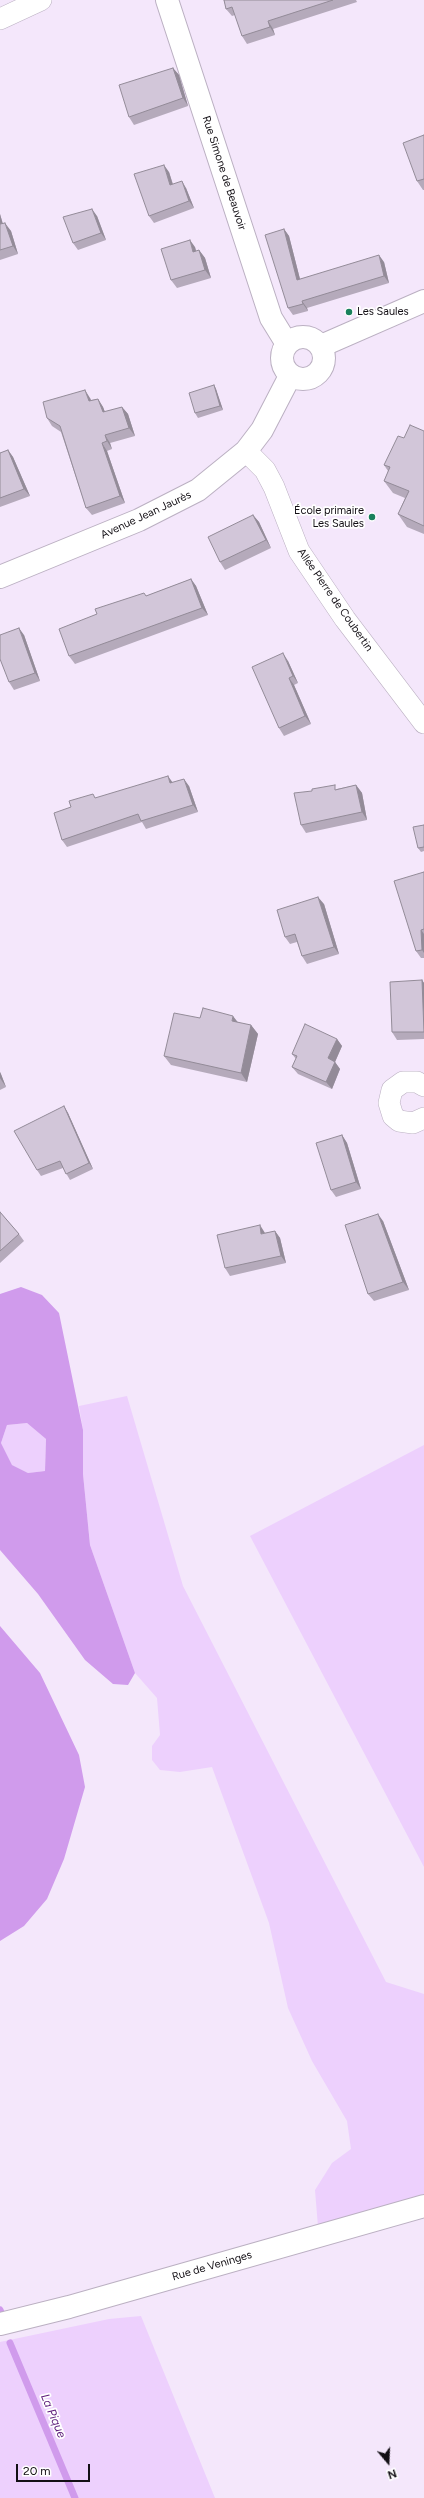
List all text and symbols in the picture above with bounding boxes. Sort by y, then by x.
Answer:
street label: Rue Simone de Beauvoir [199,114,249,232]
place label: Les Saules [357,305,409,319]
marker: Les Saules [344,307,354,317]
street label: Avenue Jean Jaurès [99,488,193,542]
place label: École primaire Les Saules [294,504,364,530]
marker: École primaire Les Saules [367,512,377,522]
street label: Allée Pierre de Coubertin [294,546,376,654]
street label: Rue de Veninges [171,2248,253,2284]
water label: La Pique [37,2392,69,2440]
north arrow [368,2442,408,2482]
scale bar [18,2456,92,2482]
text: 20 m [23,2464,51,2478]
text: N [386,2466,398,2481]

